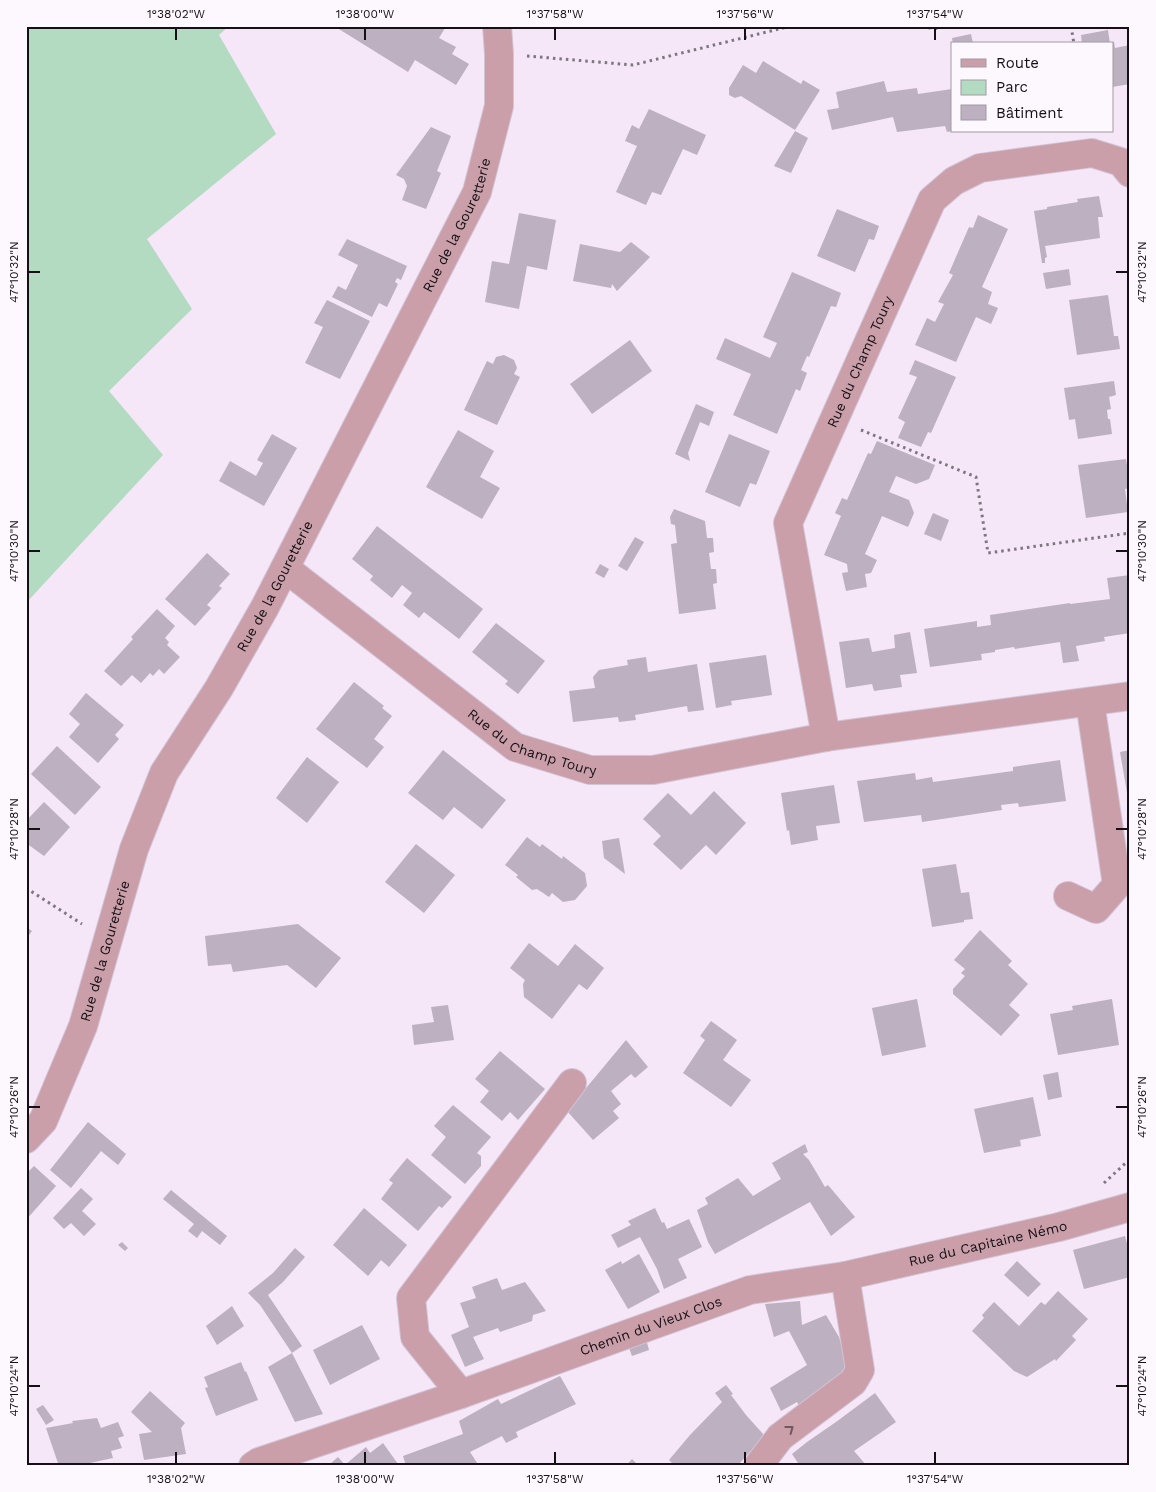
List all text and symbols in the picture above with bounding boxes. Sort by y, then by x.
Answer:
text: 1°38'02"W [147,7,206,21]
text: 1°38'00"W [336,7,395,21]
text: 1°37'58"W [526,7,584,21]
text: 1°37'56"W [717,7,774,21]
text: 1°37'54"W [907,7,964,21]
legend [951,42,1114,132]
text: Route [996,54,1039,72]
text: Parc [996,78,1028,96]
text: Bâtiment [996,104,1063,122]
street label: Rue de la Gouretterie [419,156,493,295]
text: 47°10'32"N [7,241,21,303]
text: 47°10'32"N [1135,241,1149,303]
street label: Rue du Champ Toury [824,293,897,430]
street label: Rue de la Gouretterie [233,518,316,655]
text: 47°10'30"N [7,520,21,582]
text: 47°10'30"N [1135,520,1149,582]
street label: Rue du Champ Toury [465,705,597,778]
text: 47°10'28"N [7,798,21,860]
text: 47°10'28"N [1135,798,1149,860]
street label: Rue de la Gouretterie [77,879,133,1023]
text: 47°10'26"N [7,1076,21,1138]
text: 47°10'26"N [1135,1076,1149,1138]
street label: Rue du Capitaine Némo [907,1217,1069,1269]
street label: Chemin du Vieux Clos [578,1293,724,1359]
text: 47°10'24"N [7,1356,21,1416]
text: 47°10'24"N [1135,1356,1149,1416]
one-way arrow [784,1427,793,1435]
text: 1°38'02"W [147,1472,206,1486]
text: 1°38'00"W [336,1472,395,1486]
text: 1°37'58"W [526,1472,584,1486]
text: 1°37'56"W [717,1472,774,1486]
text: 1°37'54"W [907,1472,964,1486]

